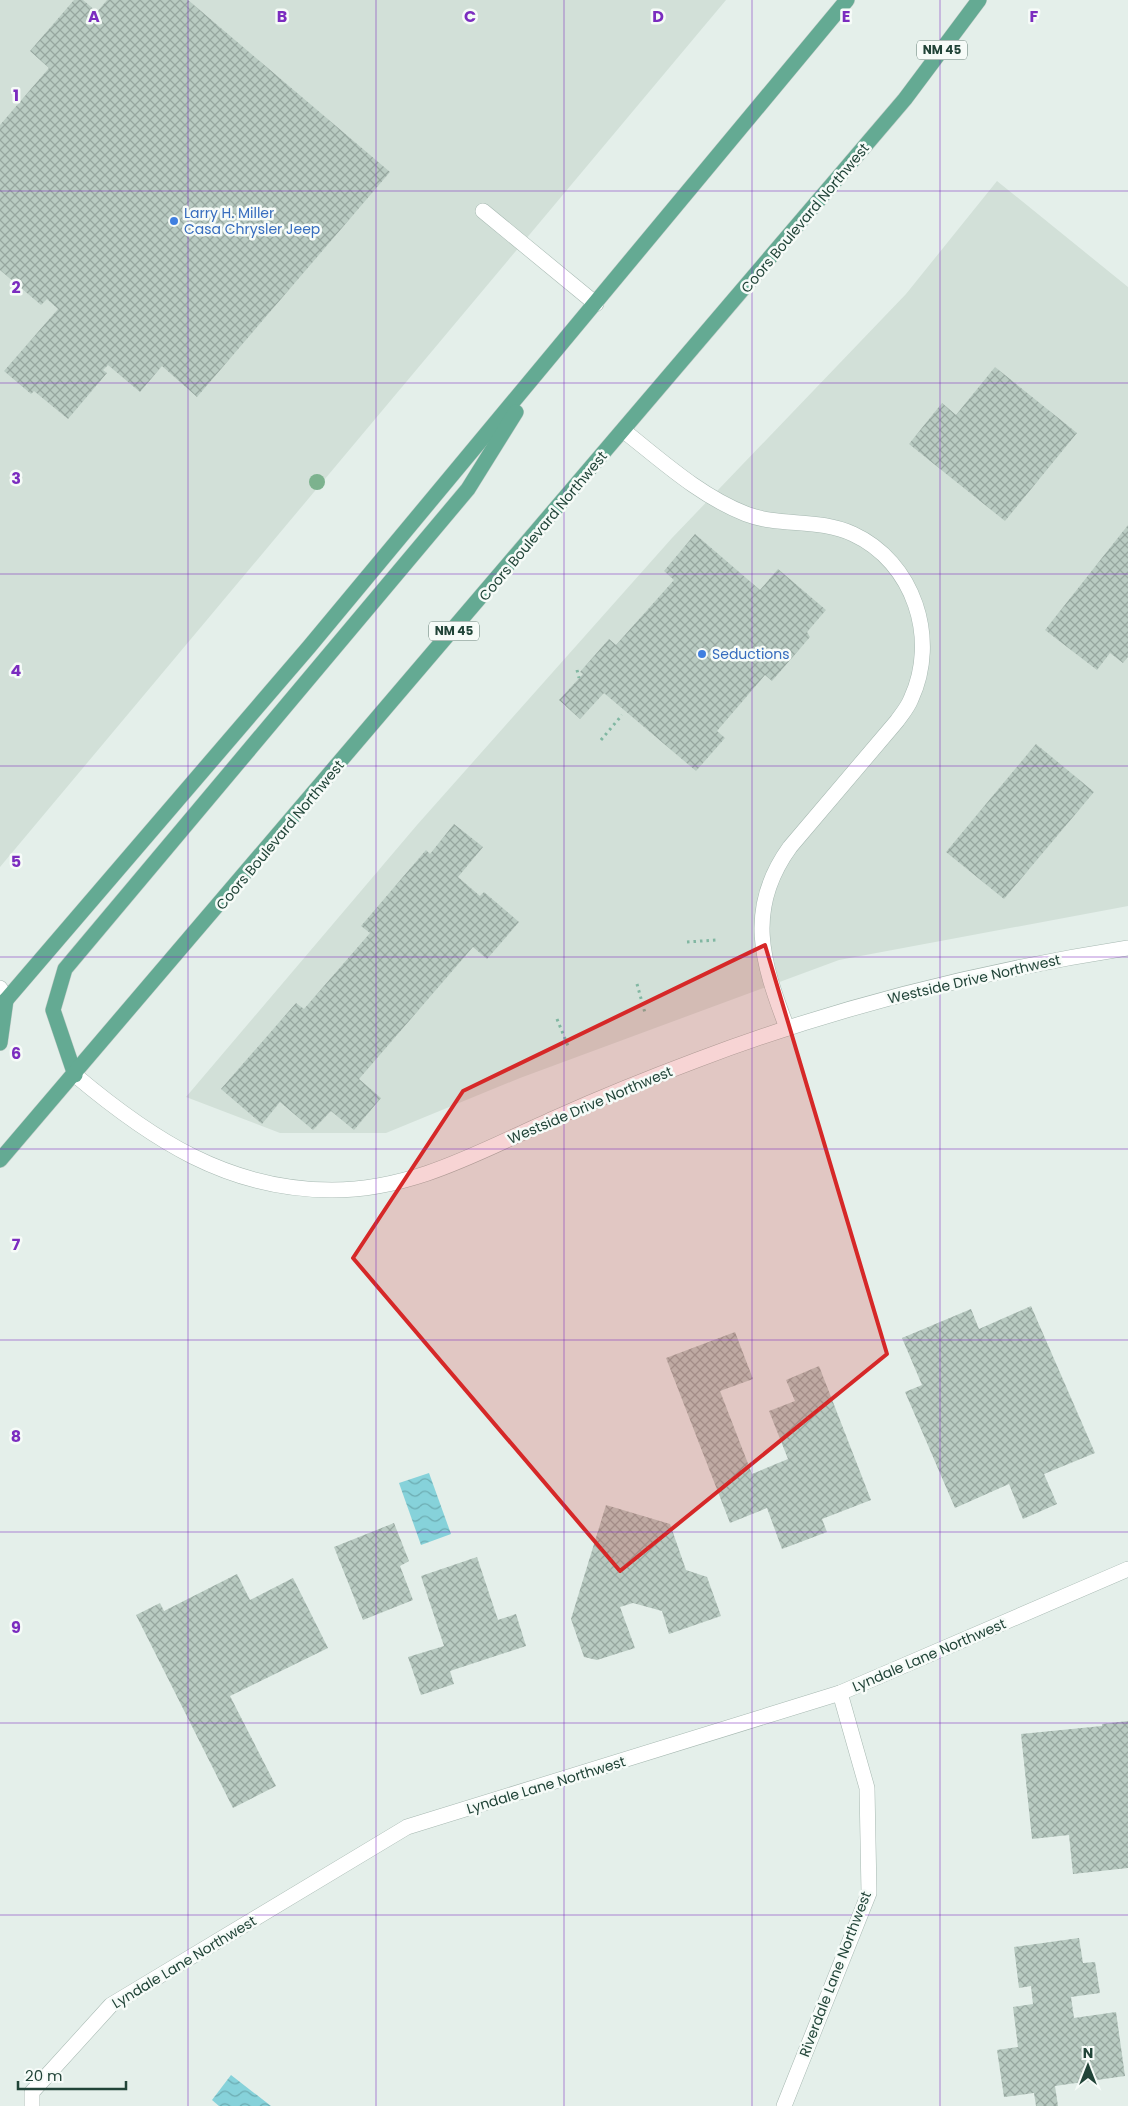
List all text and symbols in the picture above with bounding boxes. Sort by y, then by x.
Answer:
text: A [88,5,100,28]
text: B [277,5,287,28]
text: C [464,5,476,28]
text: D [652,5,664,28]
text: E [842,5,850,28]
text: F [1030,5,1039,28]
road number: NM 45 [917,40,967,60]
text: 1 [13,84,19,107]
street label: Coors Boulevard Northwest [736,139,874,297]
place label: Larry H. Miller Casa Chrysler Jeep [184,203,320,239]
marker: Larry H. Miller Casa Chrysler Jeep [168,215,180,227]
text: 2 [11,276,21,299]
street label: Coors Boulevard Northwest [474,447,612,605]
text: 3 [11,467,21,490]
road number: NM 45 [429,622,479,640]
place label: Seductions [712,644,790,664]
marker: Seductions [696,648,708,660]
text: 4 [11,659,22,682]
street label: Coors Boulevard Northwest [211,756,349,914]
text: 5 [11,850,21,873]
street label: Westside Drive Northwest [886,949,1062,1009]
text: 6 [11,1042,21,1065]
street label: Westside Drive Northwest [505,1061,675,1149]
text: 7 [12,1233,21,1256]
text: 8 [11,1425,21,1448]
street label: Lyndale Lane Northwest [849,1614,1009,1696]
text: 9 [11,1616,21,1639]
street label: Lyndale Lane Northwest [464,1751,628,1819]
street label: Riverdale Lane Northwest [794,1888,876,2060]
street label: Lyndale Lane Northwest [108,1911,260,2013]
north arrow [1063,2041,1113,2091]
text: N [1083,2043,1093,2063]
scale bar [18,2058,125,2090]
text: 20 m [25,2065,63,2086]

